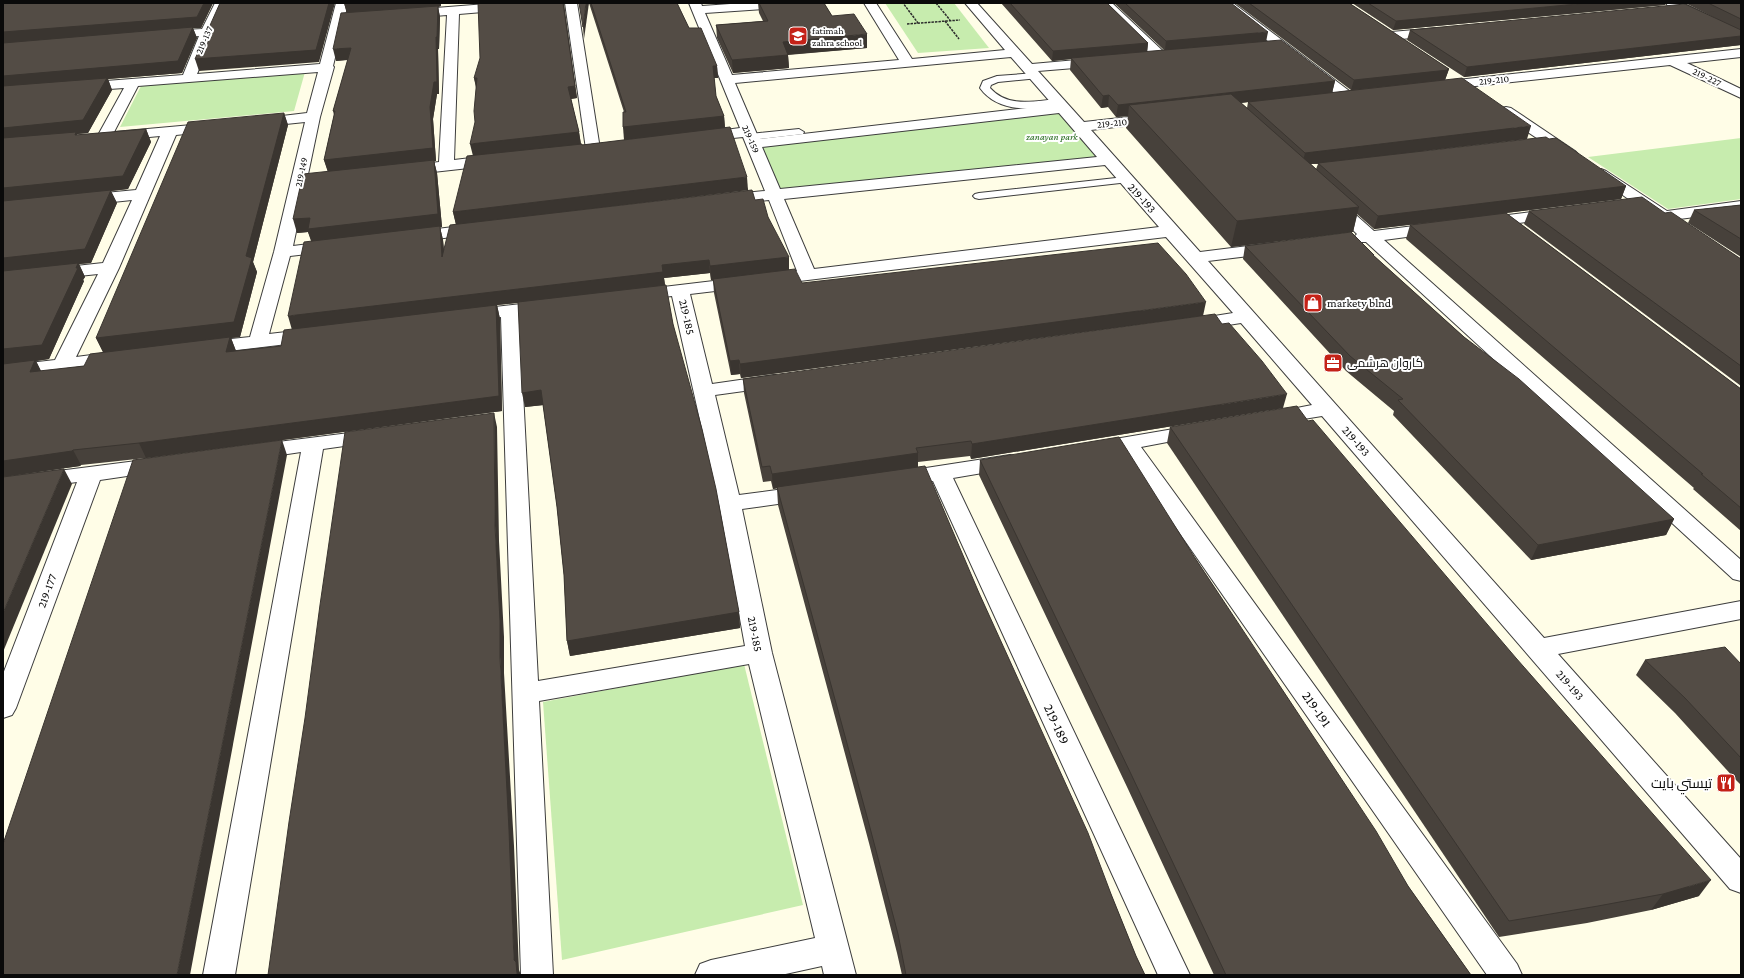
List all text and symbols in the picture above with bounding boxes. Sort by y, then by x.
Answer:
street label: 219-137 [193,24,215,56]
school or university icon: fatimah zahra school [787,25,809,47]
place label: fatimah zahra school [812,25,862,48]
street label: 219-227 [1691,65,1724,89]
street label: 219-210 [1478,73,1510,87]
street label: 219-210 [1096,116,1128,130]
street label: 219-159 [740,123,762,155]
park label: zanayan park [1025,131,1078,142]
street label: 219-149 [292,156,310,188]
street label: 219-193 [1125,180,1159,216]
shop icon: markety blnd [1302,292,1324,314]
place label: markety blnd [1327,296,1392,310]
street label: 219-185 [676,298,698,336]
office icon: كاروان هرشمی [1322,352,1344,374]
place label: كاروان هرشمی [1347,356,1423,370]
street label: 219-193 [1339,423,1373,459]
street label: 219-177 [34,572,60,610]
street label: 219-185 [745,615,765,653]
street label: 219-193 [1553,667,1587,703]
street label: 219-191 [1299,688,1335,730]
street label: 219-189 [1041,701,1073,747]
restaurant icon: تيستي بايت [1715,772,1737,794]
place label: تيستي بايت [1651,775,1712,795]

